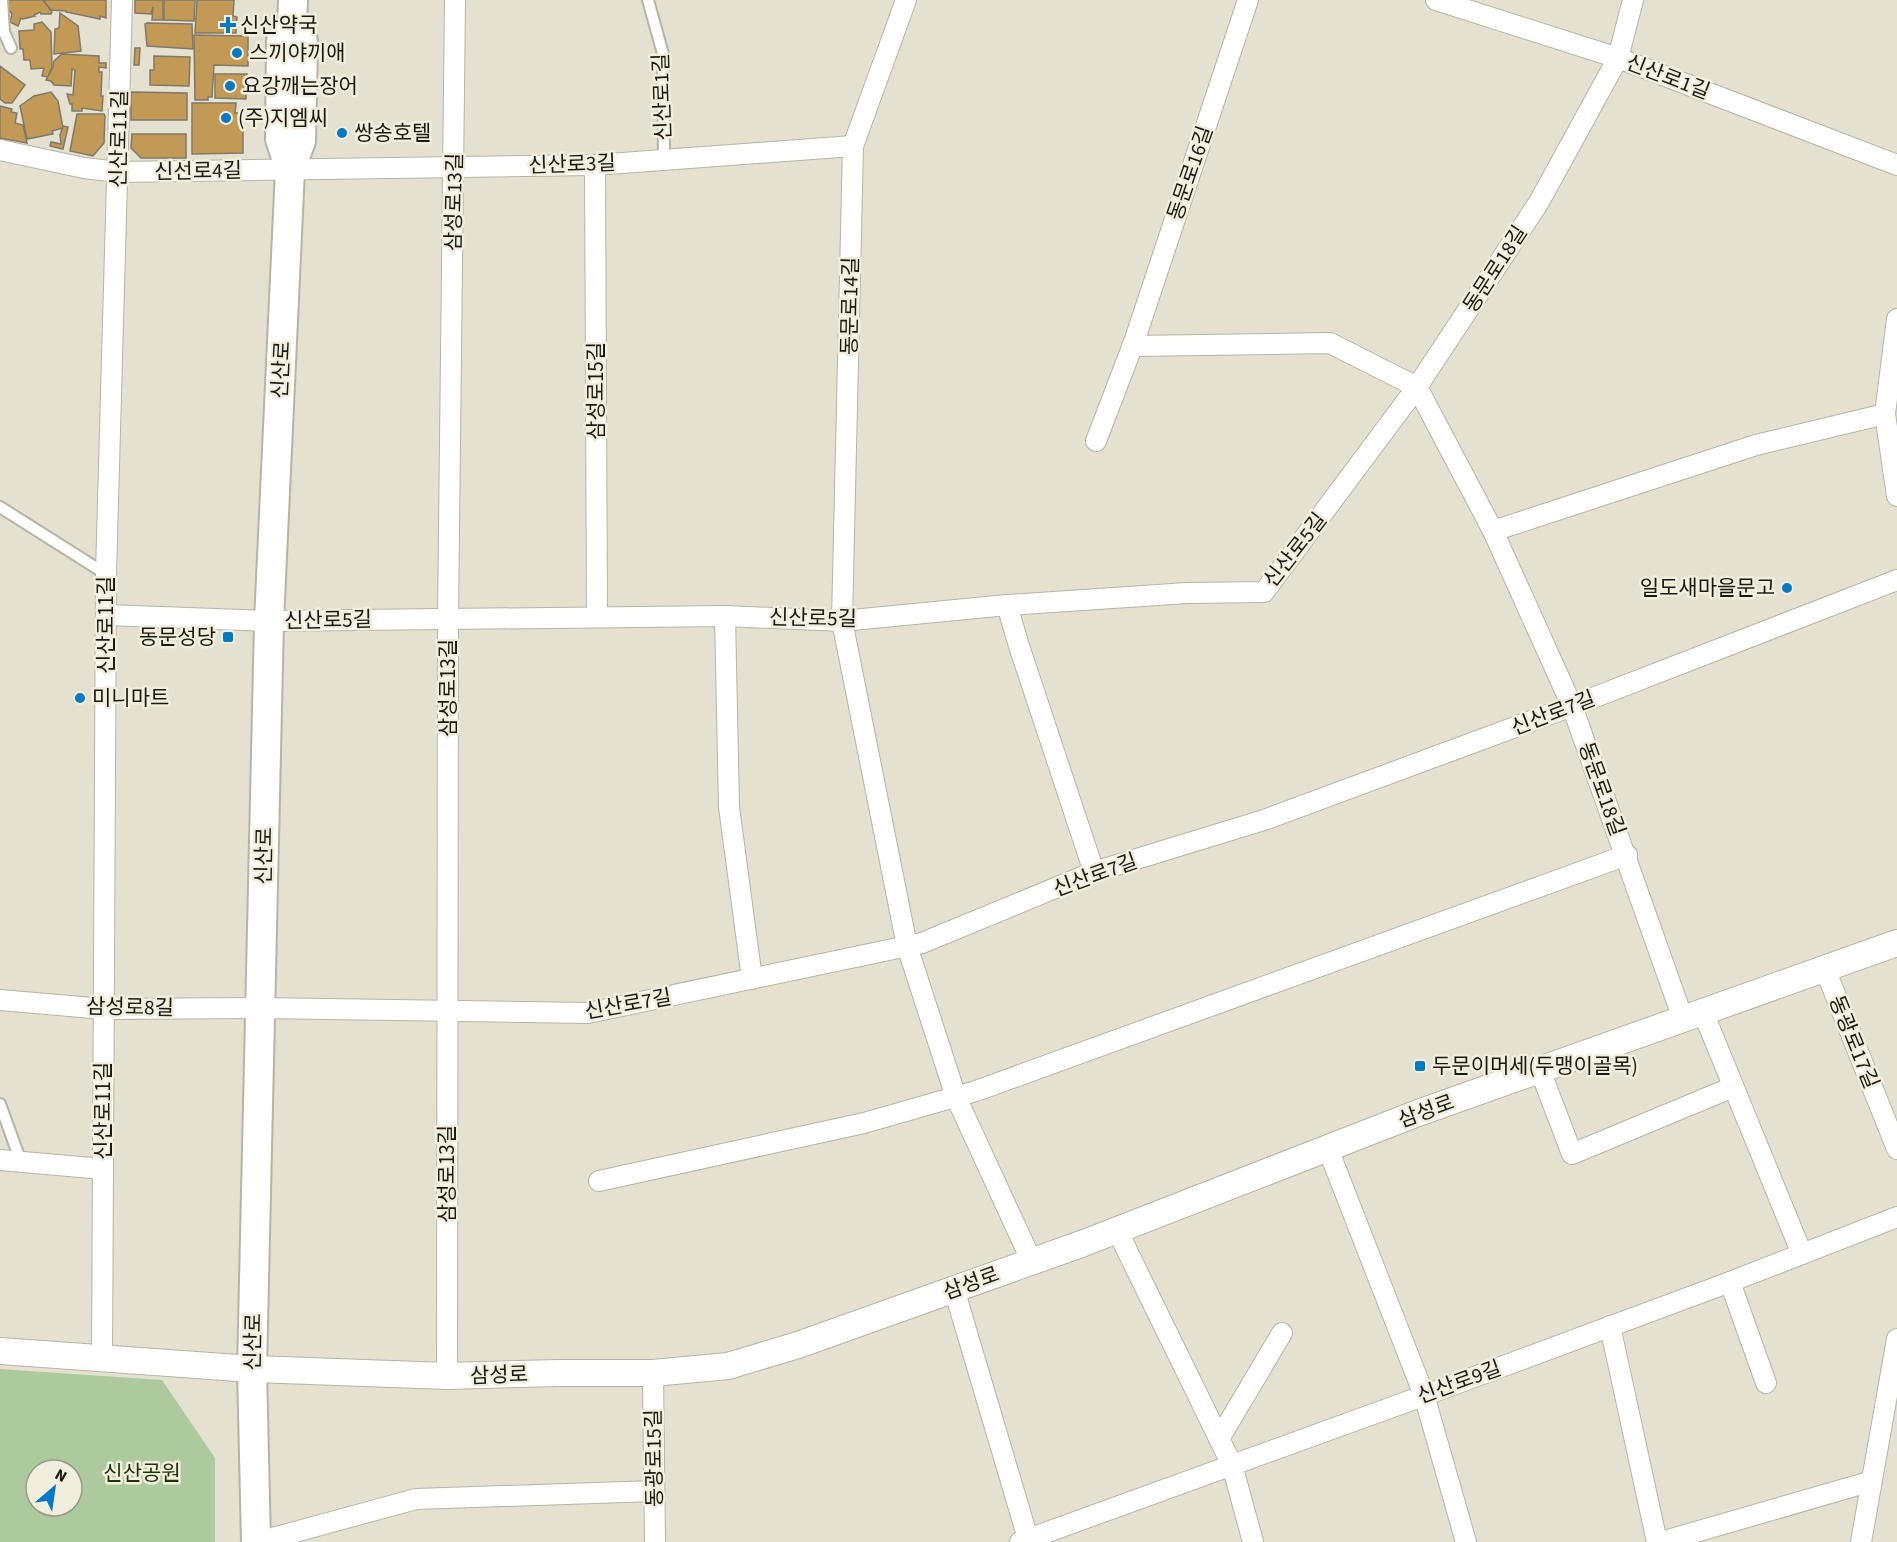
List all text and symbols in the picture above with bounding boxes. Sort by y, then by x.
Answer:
place label: 신산약국 [240,10,317,40]
marker: 신산약국 [221,18,235,32]
place label: 스끼야끼애 [249,38,346,68]
marker: 스끼야끼애 [230,46,244,60]
street label: 신산로1길 [1622,47,1714,107]
street label: 신산로1길 [645,53,679,141]
place label: 요강깨는장어 [242,71,358,101]
marker: 요강깨는장어 [223,79,237,93]
street label: 신산로11길 [103,90,135,188]
place label: (주)지엠씨 [238,103,328,133]
marker: (주)지엠씨 [219,111,233,125]
place label: 쌍송호텔 [354,118,431,148]
street label: 동문로16길 [1160,122,1220,224]
marker: 쌍송호텔 [335,126,349,140]
street label: 신산로3길 [528,147,616,181]
street label: 삼성로13길 [438,153,470,251]
street label: 신선로4길 [154,155,242,187]
street label: 동문로18길 [1456,220,1534,318]
street label: 동문로14길 [834,257,866,355]
street label: 신산로 [265,340,297,400]
street label: 삼성로15길 [581,342,611,440]
street label: 신산로5길 [1256,506,1334,594]
place label: 일도새마을문고 [1640,573,1775,603]
street label: 신산로11길 [91,576,121,674]
marker: 일도새마을문고 [1780,581,1794,595]
street label: 신산로5길 [769,602,857,634]
street label: 신산로5길 [284,604,372,636]
place label: 동문성당 [139,622,216,652]
marker: 동문성당 [221,630,235,644]
street label: 삼성로13길 [433,639,463,737]
place label: 미니마트 [92,683,169,713]
street label: 신산로7길 [1507,683,1599,743]
marker: 미니마트 [73,691,87,705]
street label: 동문로18길 [1571,738,1633,840]
street label: 신산로 [248,827,280,885]
street label: 신산로7길 [1049,846,1141,904]
street label: 신산로7길 [582,982,674,1026]
street label: 삼성로8길 [86,991,174,1023]
street label: 동광로17길 [1822,991,1886,1093]
place label: 두문이머세(두맹이골목) [1432,1051,1638,1081]
marker: 두문이머세(두맹이골목) [1413,1059,1427,1073]
street label: 신산로11길 [88,1062,118,1160]
street label: 삼성로 [1394,1087,1458,1135]
street label: 삼성로13길 [432,1125,462,1223]
street label: 삼성로 [939,1259,1003,1307]
street label: 신산로 [237,1313,269,1371]
street label: 신산로9길 [1413,1353,1505,1411]
street label: 삼성로 [470,1359,528,1391]
street label: 동광로15길 [638,1409,670,1507]
north arrow [24,1458,84,1518]
park label: 신산공원 [103,1458,181,1488]
text: N [51,1464,71,1488]

